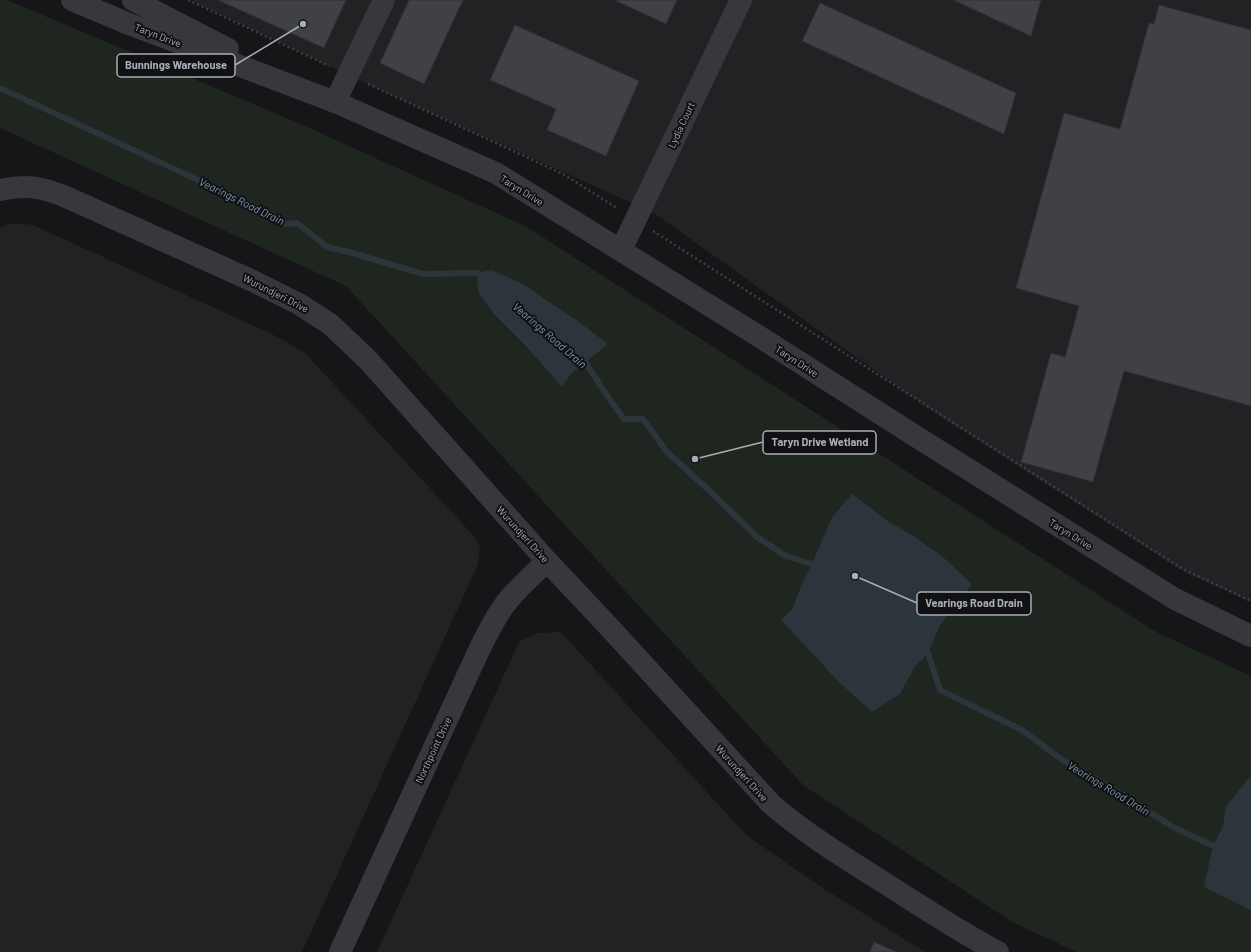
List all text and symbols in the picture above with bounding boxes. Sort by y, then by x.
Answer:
street label: Taryn Drive [133,21,183,49]
callout: Bunnings Warehouse [117,54,235,77]
text: Bunnings Warehouse [125,58,227,71]
street label: Lydia Court [665,100,697,150]
street label: Taryn Drive [498,172,546,208]
water label: Vearings Road Drain [197,175,287,227]
street label: Wurundjeri Drive [241,271,311,315]
water label: Vearings Road Drain [511,300,590,371]
street label: Taryn Drive [773,343,821,379]
callout: Taryn Drive Wetland [763,431,876,454]
text: Taryn Drive Wetland [771,435,869,448]
street label: Wurundjeri Drive [494,503,552,565]
street label: Taryn Drive [1047,516,1095,552]
callout: Vearings Road Drain [917,592,1031,615]
text: Vearings Road Drain [925,596,1023,609]
street label: Northpoint Drive [412,715,454,785]
street label: Wurundjeri Drive [713,742,771,804]
water label: Vearings Road Drain [1066,758,1153,818]

